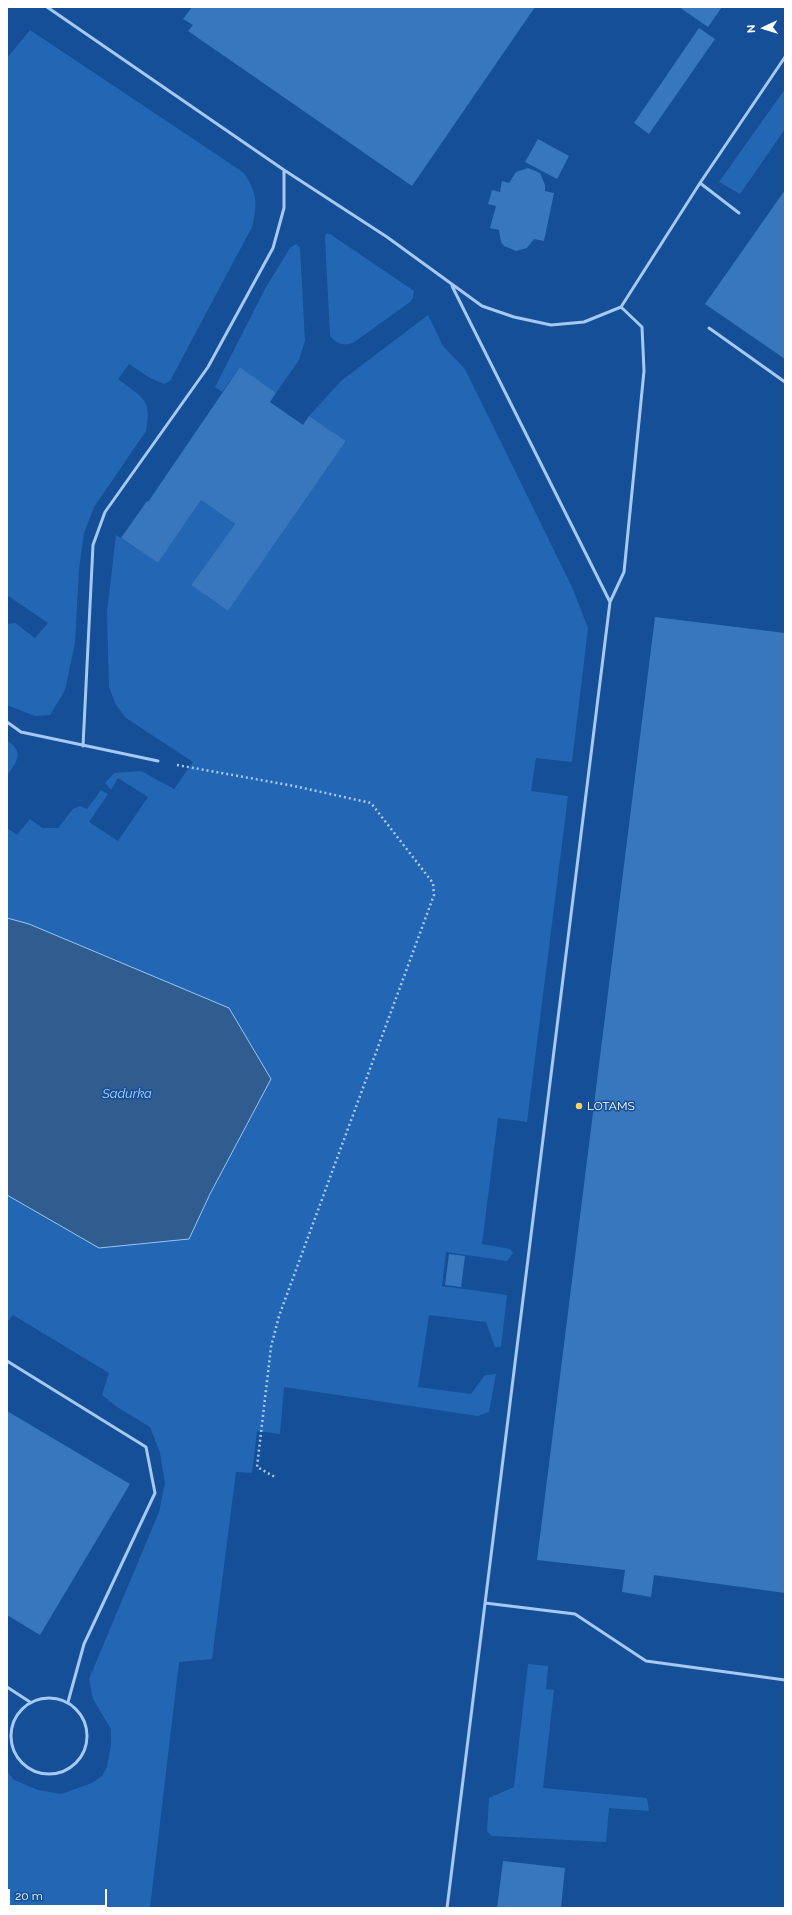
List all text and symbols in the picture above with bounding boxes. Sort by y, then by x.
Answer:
north arrow [744,8,784,48]
text: N [745,24,758,34]
water label: Sadurka [102,1086,152,1102]
place label: LOTAMS [587,1099,635,1113]
marker: LOTAMS [574,1101,584,1111]
scale bar [10,1881,109,1907]
text: 20 m [15,1889,43,1903]

